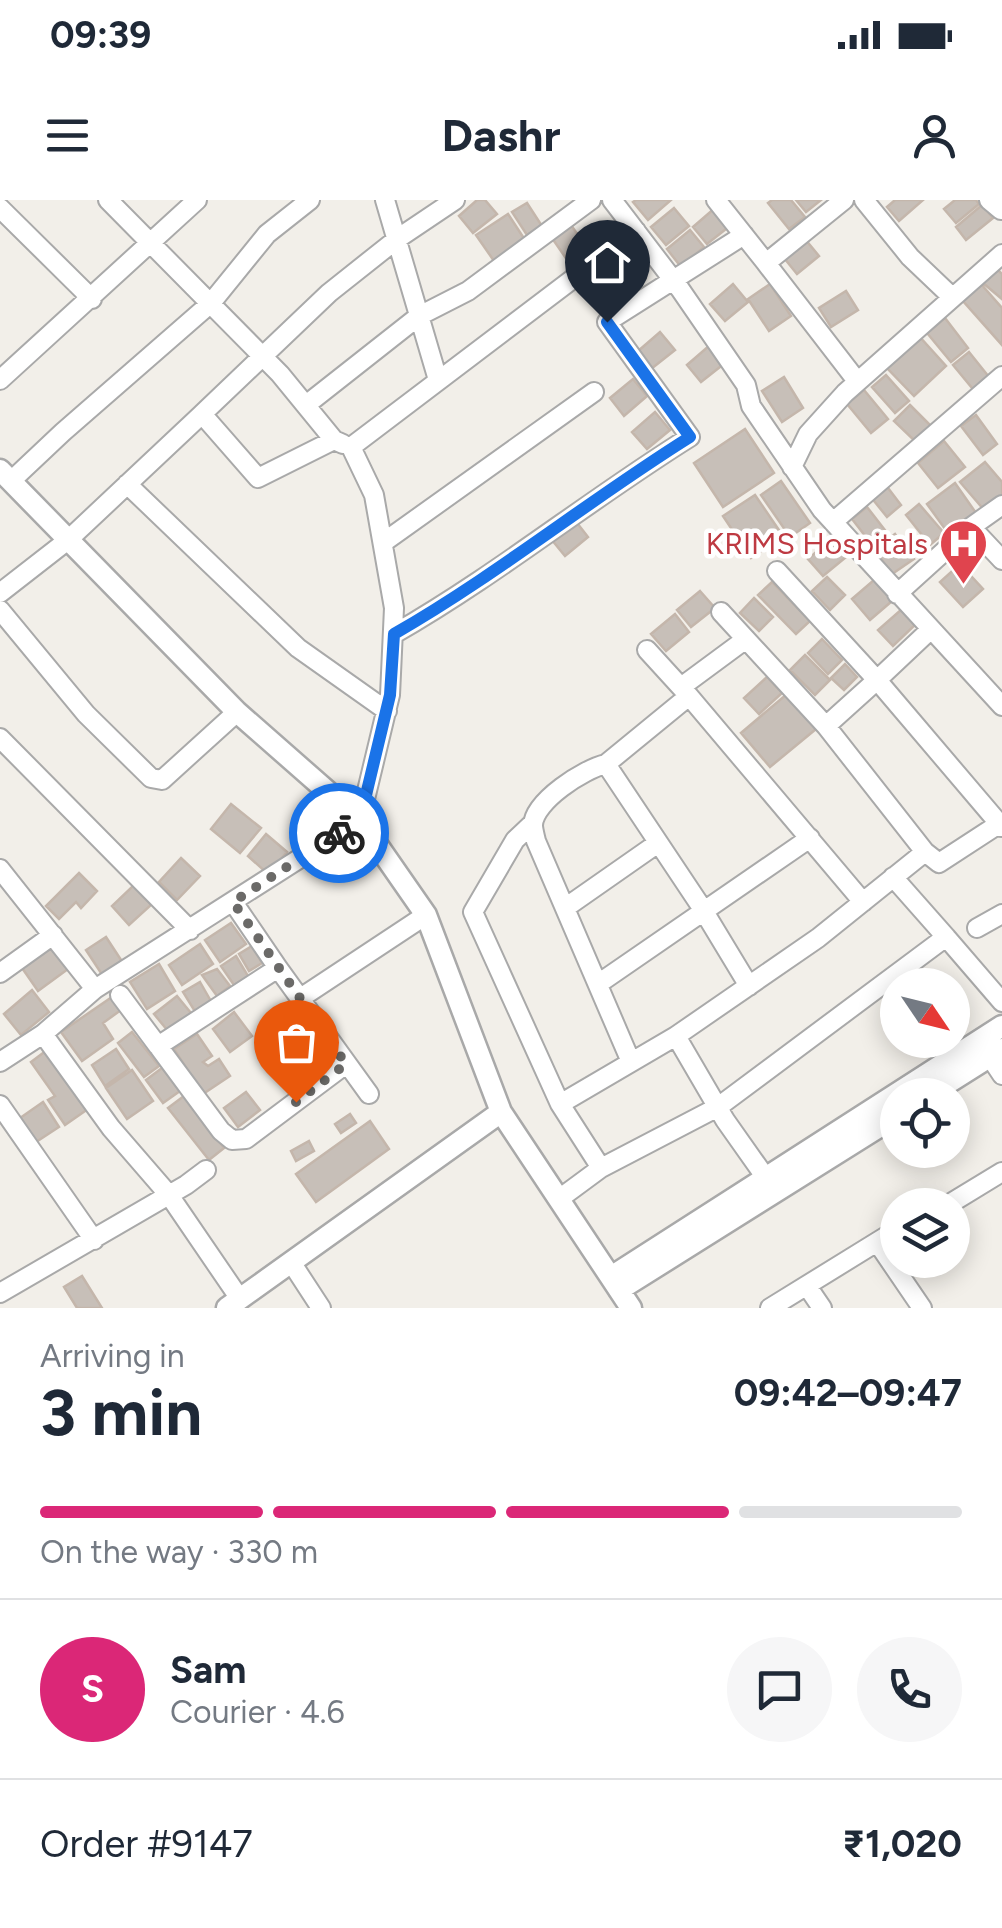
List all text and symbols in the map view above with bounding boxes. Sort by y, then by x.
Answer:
text: 09:39 [50,12,151,58]
icon: menu [40,108,95,163]
text: Dashr [441,108,561,162]
icon: person [907,108,962,163]
pin [565,220,650,323]
icon: home [580,235,635,290]
hospital icon: KRIMS Hospitals [937,518,989,586]
place label: KRIMS Hospitals [706,525,928,562]
courier [289,783,389,883]
icon: bike [312,806,367,861]
north arrow [880,968,970,1058]
map controls [880,968,970,1278]
pin [254,1000,339,1103]
icon: bag [269,1015,324,1070]
button: locate [880,1078,970,1168]
button: layers [880,1188,970,1278]
text: Arriving in [40,1337,185,1375]
text: 09:42–09:47 [734,1370,962,1416]
text: 3 min [40,1373,202,1451]
text: On the way · 330 m [40,1533,318,1571]
button: chat [727,1637,832,1742]
button: phone [857,1637,962,1742]
text: Sam [170,1647,246,1693]
text: S [81,1666,104,1712]
text: Courier · 4.6 [170,1693,345,1731]
text: Order #9147 [40,1821,253,1867]
text: ₹1,020 [842,1821,962,1867]

